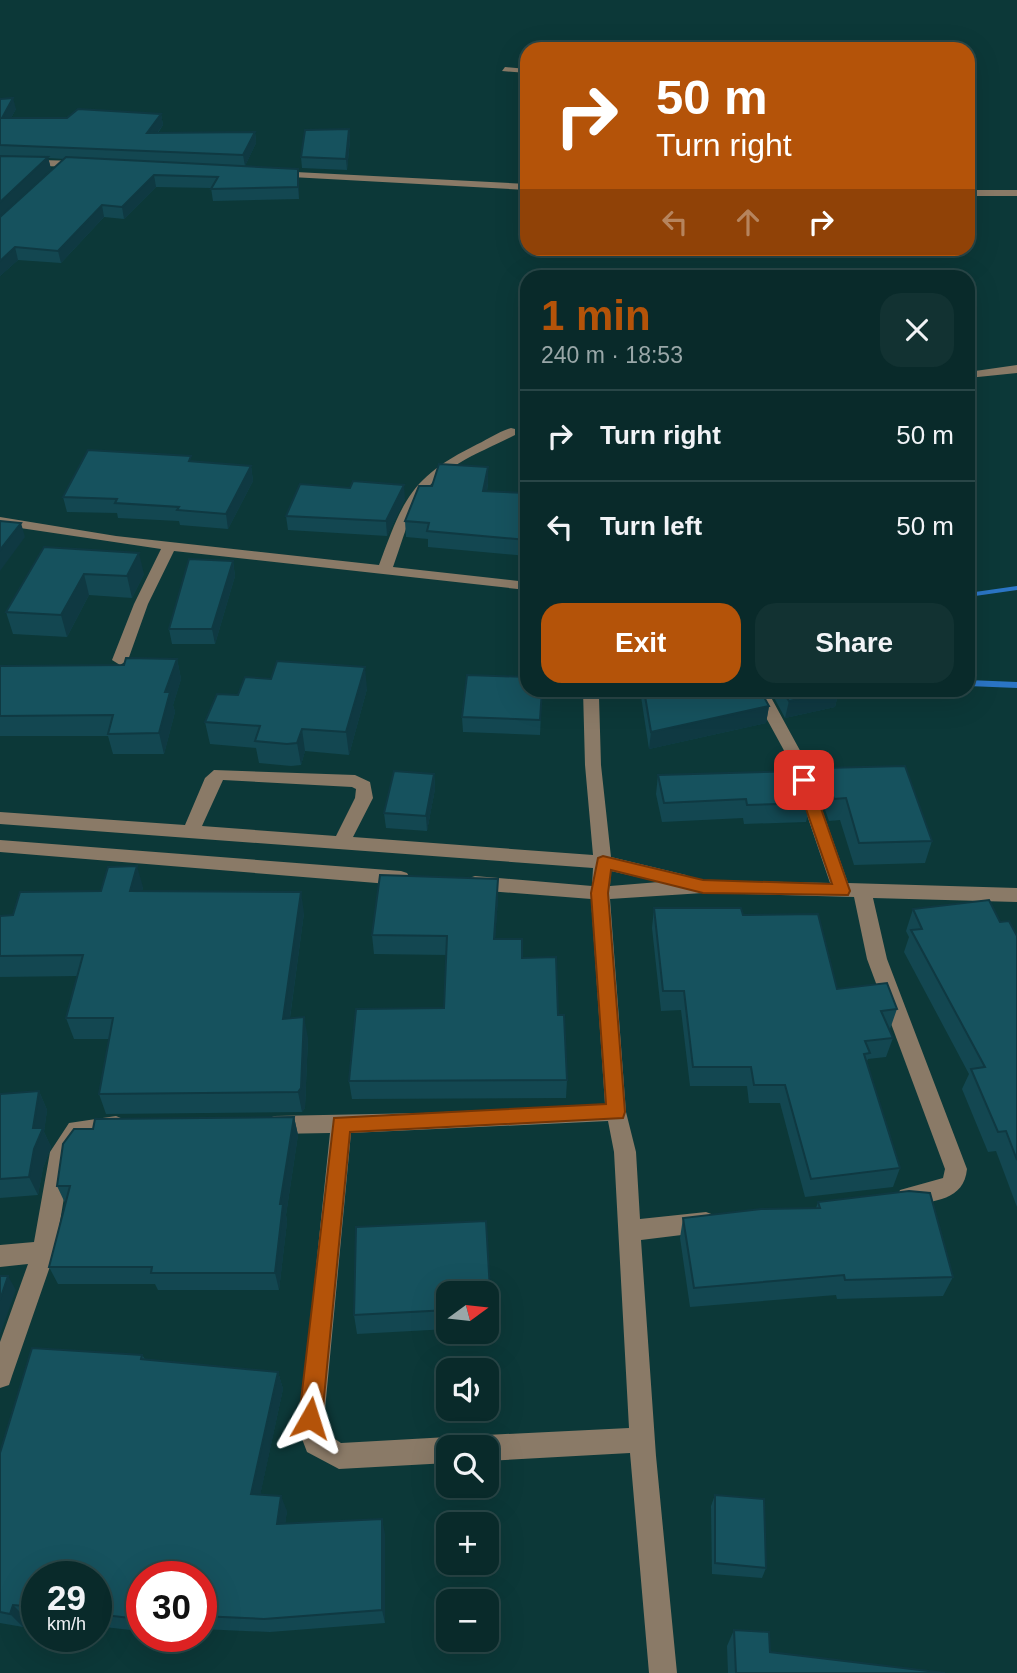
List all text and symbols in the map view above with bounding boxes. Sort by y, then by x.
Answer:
icon: right [541,70,632,161]
text: 50 m [656,70,768,124]
text: Turn right [656,127,792,163]
icon: left [656,203,694,241]
icon: ahead [729,203,767,241]
icon: right [802,203,840,241]
text: 1 min [541,292,651,339]
button: close [880,293,954,367]
text: 240 m · 18:53 [541,342,683,368]
icon: right [541,417,579,455]
text: Turn right [600,420,721,450]
text: 50 m [896,420,954,450]
icon: left [541,508,579,546]
text: Turn left [600,511,702,541]
text: 50 m [896,511,954,541]
button: Exit [541,603,741,683]
button: Share [755,603,954,683]
pin [774,750,834,810]
icon: arrive [785,761,823,799]
north arrow [436,1281,499,1344]
map controls [436,1281,499,1652]
button: sound [436,1358,499,1421]
position arrow [273,1381,347,1455]
button: search [436,1435,499,1498]
button: + [436,1512,499,1575]
speed limit sign: 30 [126,1561,217,1652]
text: 29 [47,1578,86,1617]
button: − [436,1589,499,1652]
text: km/h [47,1614,86,1634]

